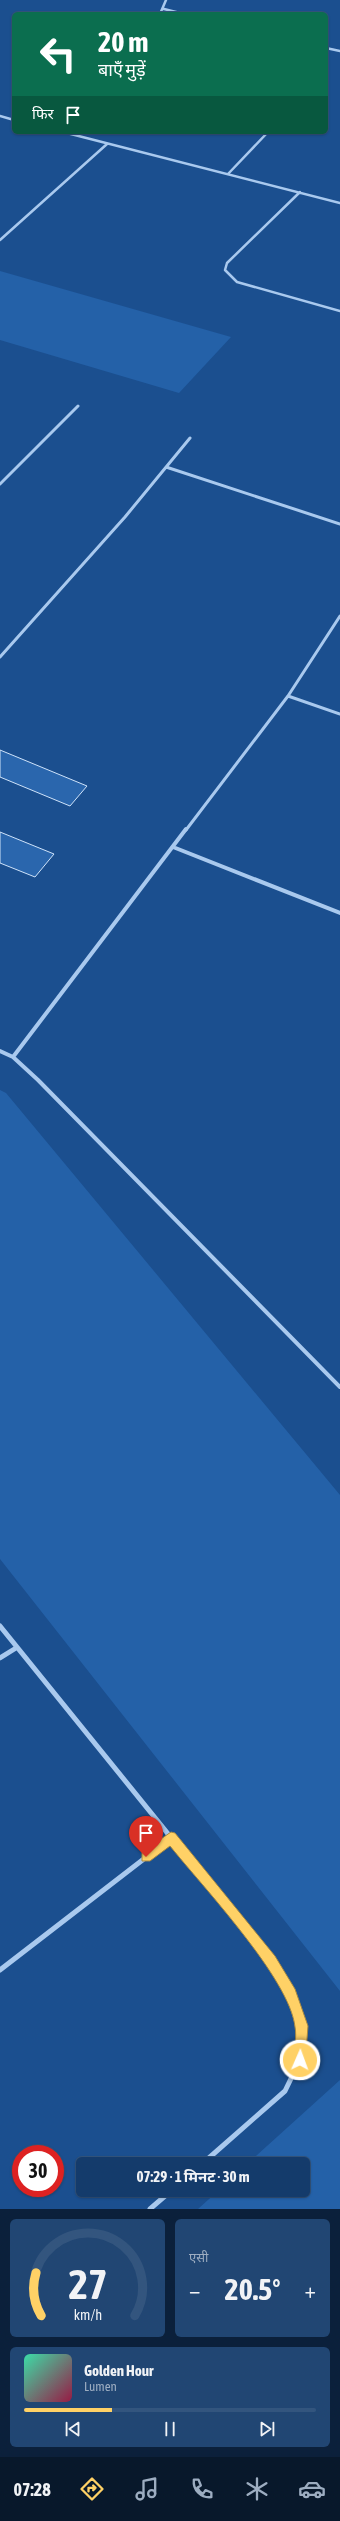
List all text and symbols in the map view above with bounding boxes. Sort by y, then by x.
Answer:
text: 20 m [98,26,148,58]
icon: left [32,28,84,80]
text: बाएँ मुड़ें [98,59,146,80]
icon: arrive [62,104,84,126]
text: फिर [32,105,54,122]
pin [129,1816,163,1857]
icon: arrive [135,1822,157,1844]
position arrow [279,2039,321,2081]
speed limit sign: 30 [12,2145,64,2197]
text: 07:29 · 1 मिनट · 30 m [136,2168,250,2185]
text: एसी [189,2250,208,2265]
text: 27 [68,2260,107,2308]
text: 20.5° [225,2272,280,2306]
text: − [189,2277,200,2303]
text: + [305,2277,316,2303]
text: km/h [73,2307,102,2323]
text: Golden Hour [84,2362,154,2379]
text: Lumen [84,2379,117,2394]
icon: previous [62,2418,84,2440]
icon: pause [159,2418,181,2440]
icon: next [256,2418,278,2440]
icon: directions [78,2475,106,2503]
icon: music [133,2475,161,2503]
icon: phone [188,2475,216,2503]
icon: climate [243,2475,271,2503]
icon: car [298,2475,326,2503]
text: 07:28 [14,2479,51,2500]

